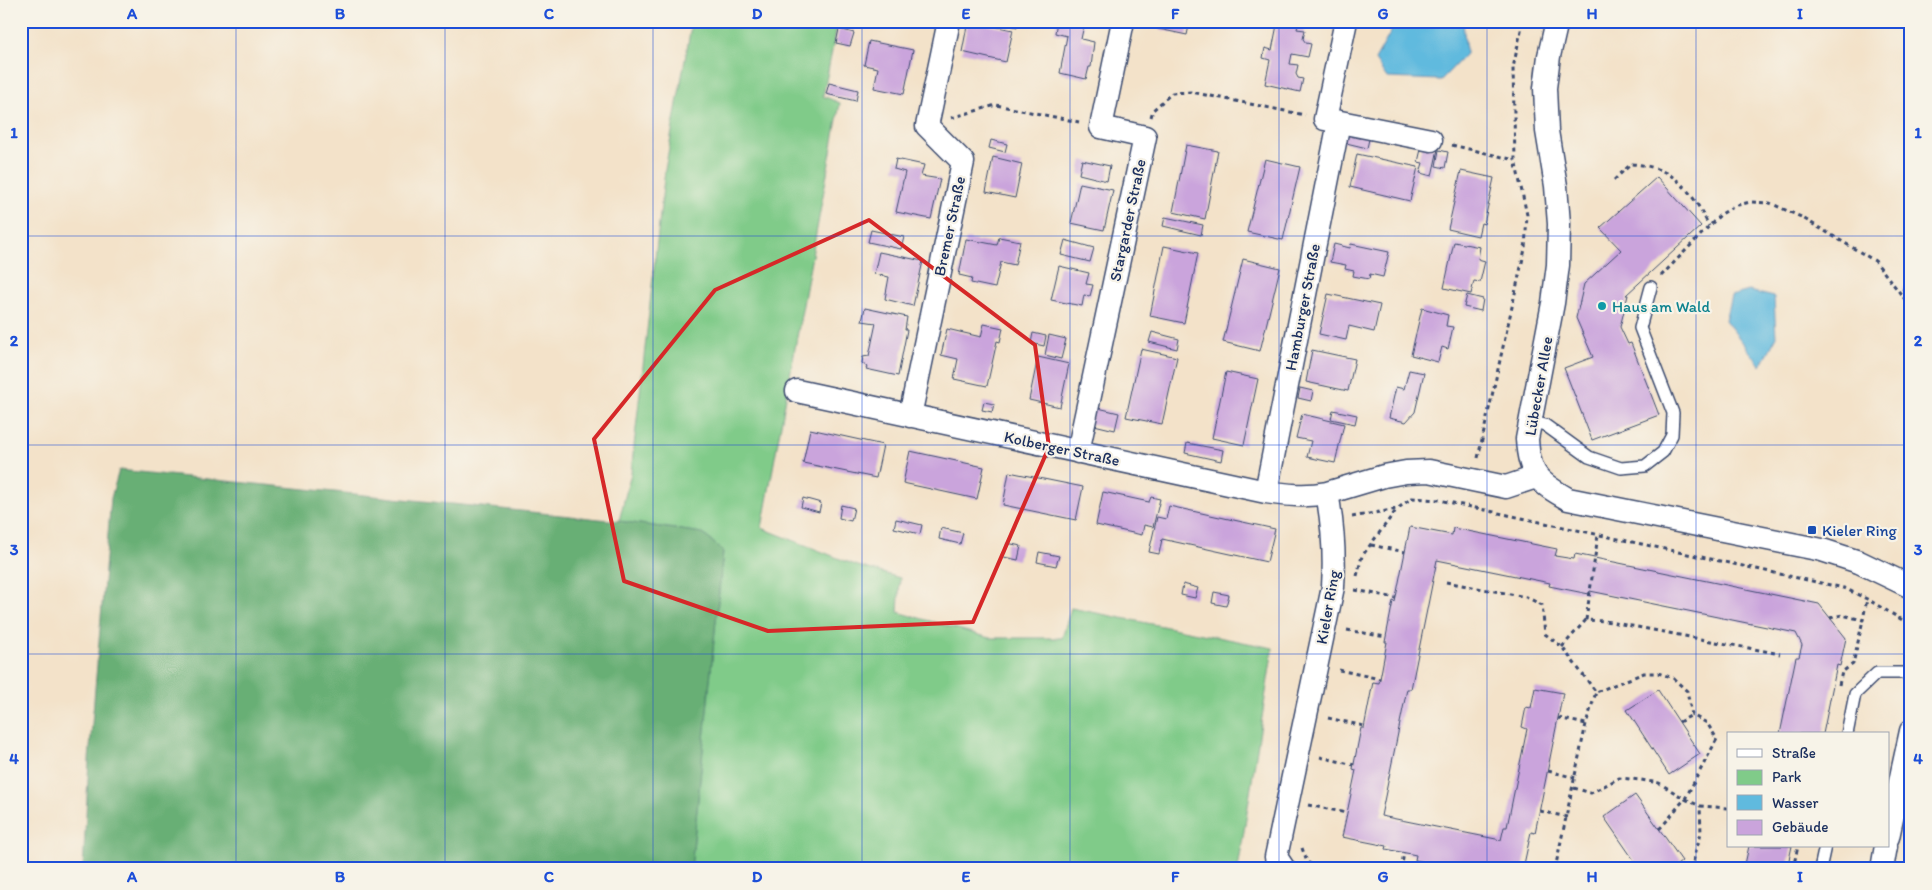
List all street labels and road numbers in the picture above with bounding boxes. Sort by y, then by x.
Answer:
street label: Stargarder Straße [1105,157,1150,283]
street label: Bremer Straße [930,174,969,278]
street label: Hamburger Straße [1281,242,1324,372]
street label: Lübecker Allee [1520,335,1557,437]
street label: Kolberger Straße [1002,427,1121,470]
street label: Kieler Ring [1312,568,1343,646]

